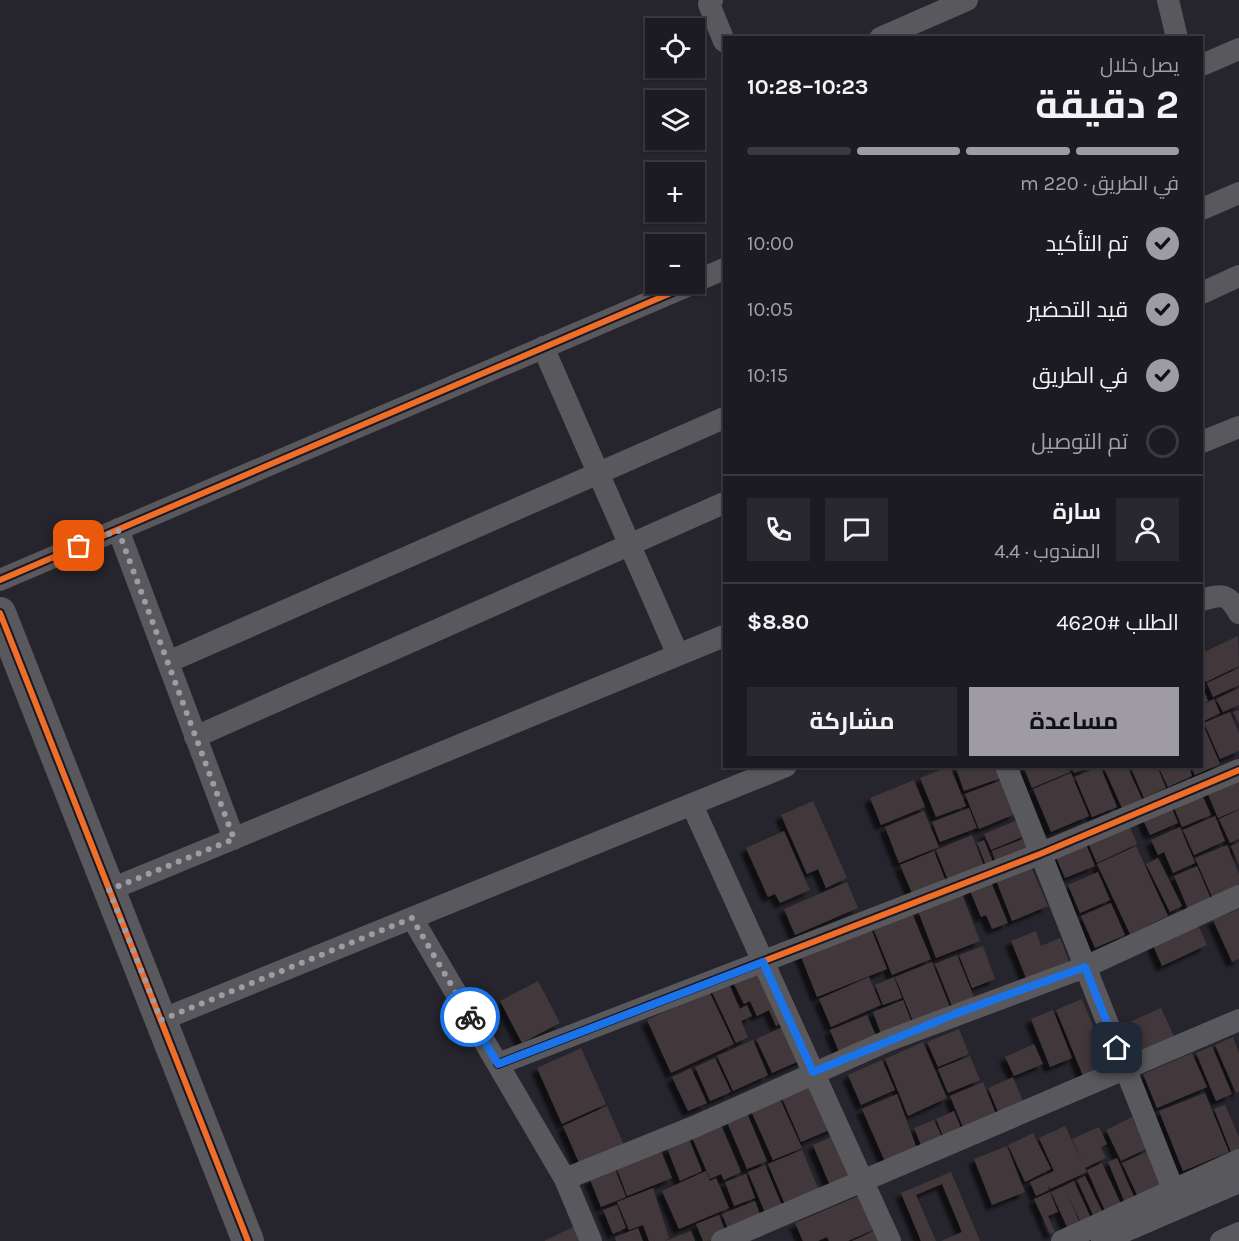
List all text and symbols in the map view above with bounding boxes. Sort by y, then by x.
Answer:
map controls [645,18,705,294]
button: locate [645,18,705,78]
text: يصل خلال [1100,54,1179,77]
text: 10:23–10:28 [747,74,868,100]
text: 2 دقيقة [1035,82,1179,128]
button: layers [645,90,705,150]
button: + [645,162,705,222]
text: في الطريق · 220 m [1020,172,1179,195]
icon: check [1146,227,1179,260]
text: تم التأكيد [1045,231,1128,257]
text: 10:00 [747,232,794,255]
button: − [645,234,705,294]
icon: check [1146,293,1179,326]
text: قيد التحضير [1028,297,1128,323]
text: 10:05 [747,298,793,321]
icon: check [1146,359,1179,392]
text: في الطريق [1032,363,1128,389]
text: 10:15 [747,364,788,387]
text: تم التوصيل [1031,429,1128,455]
button: phone [747,498,810,561]
button: chat [825,498,888,561]
button: person [1116,498,1179,561]
text: سارة [1053,499,1101,525]
pin [53,520,104,571]
icon: bag [62,529,95,562]
text: المندوب · 4.4 [994,540,1101,563]
text: $8.80 [747,609,809,635]
text: الطلب #4620 [1056,610,1179,636]
button: مشاركة [747,687,957,756]
button: مساعدة [969,687,1179,756]
courier [440,987,500,1047]
icon: bike [454,1001,487,1034]
pin [1091,1022,1142,1073]
icon: home [1100,1031,1133,1064]

